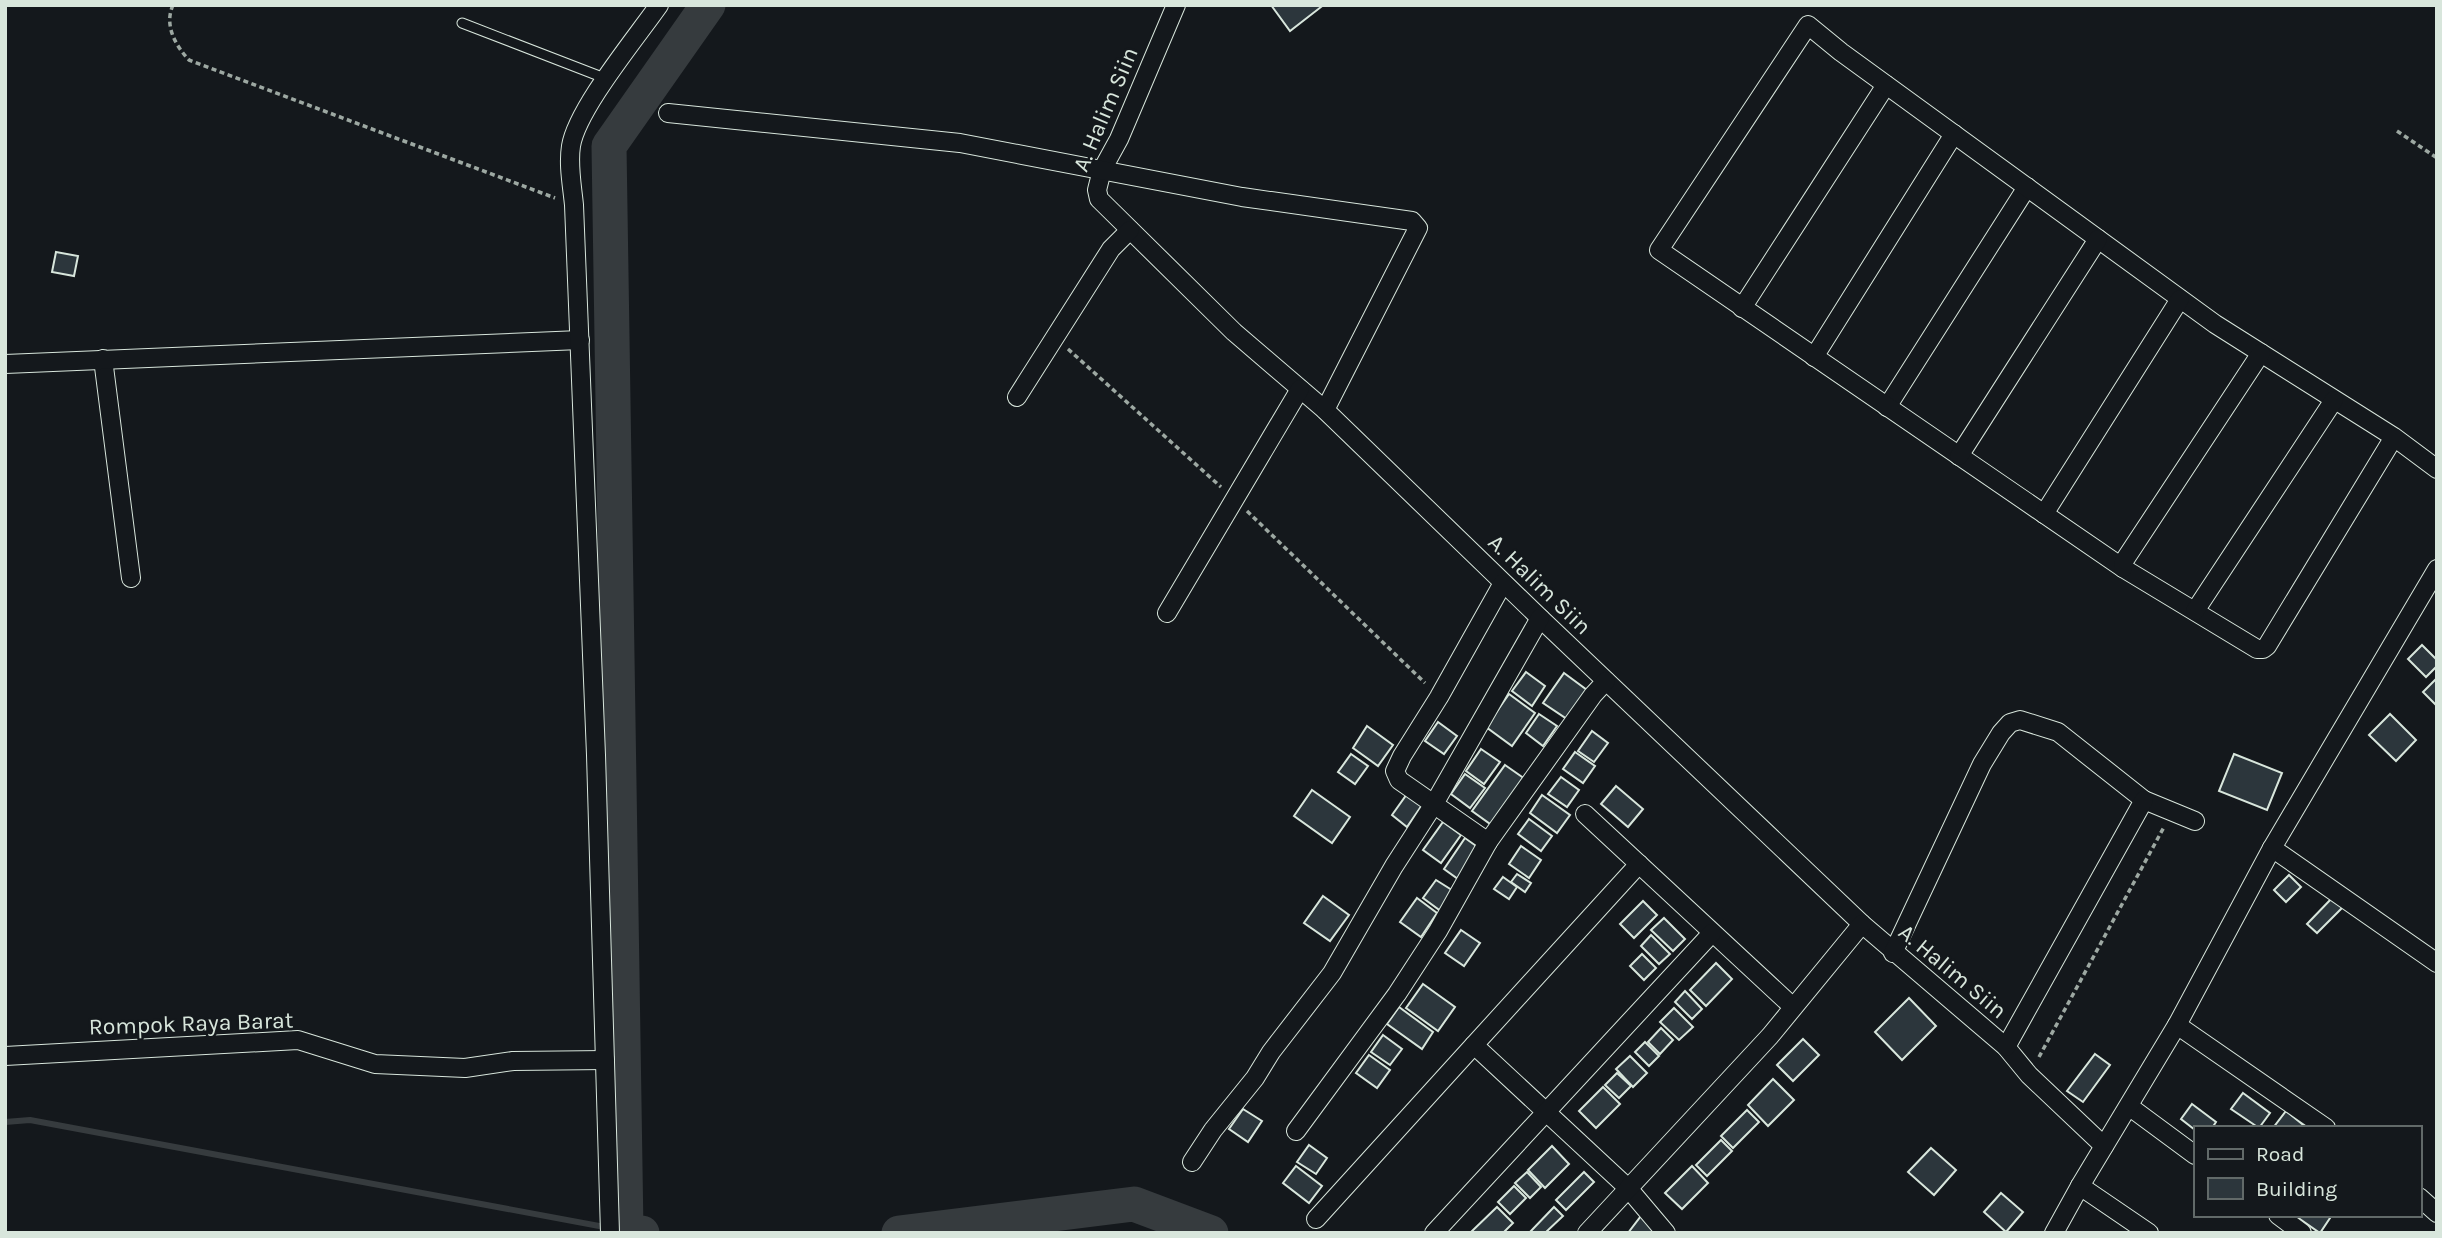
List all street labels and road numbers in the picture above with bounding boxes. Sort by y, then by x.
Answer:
street label: A. Halim Siin [1067,43,1144,175]
street label: A. Halim Siin [1483,529,1597,640]
street label: A. Halim Siin [1893,918,2012,1024]
street label: Rompok Raya Barat [88,1006,294,1041]

